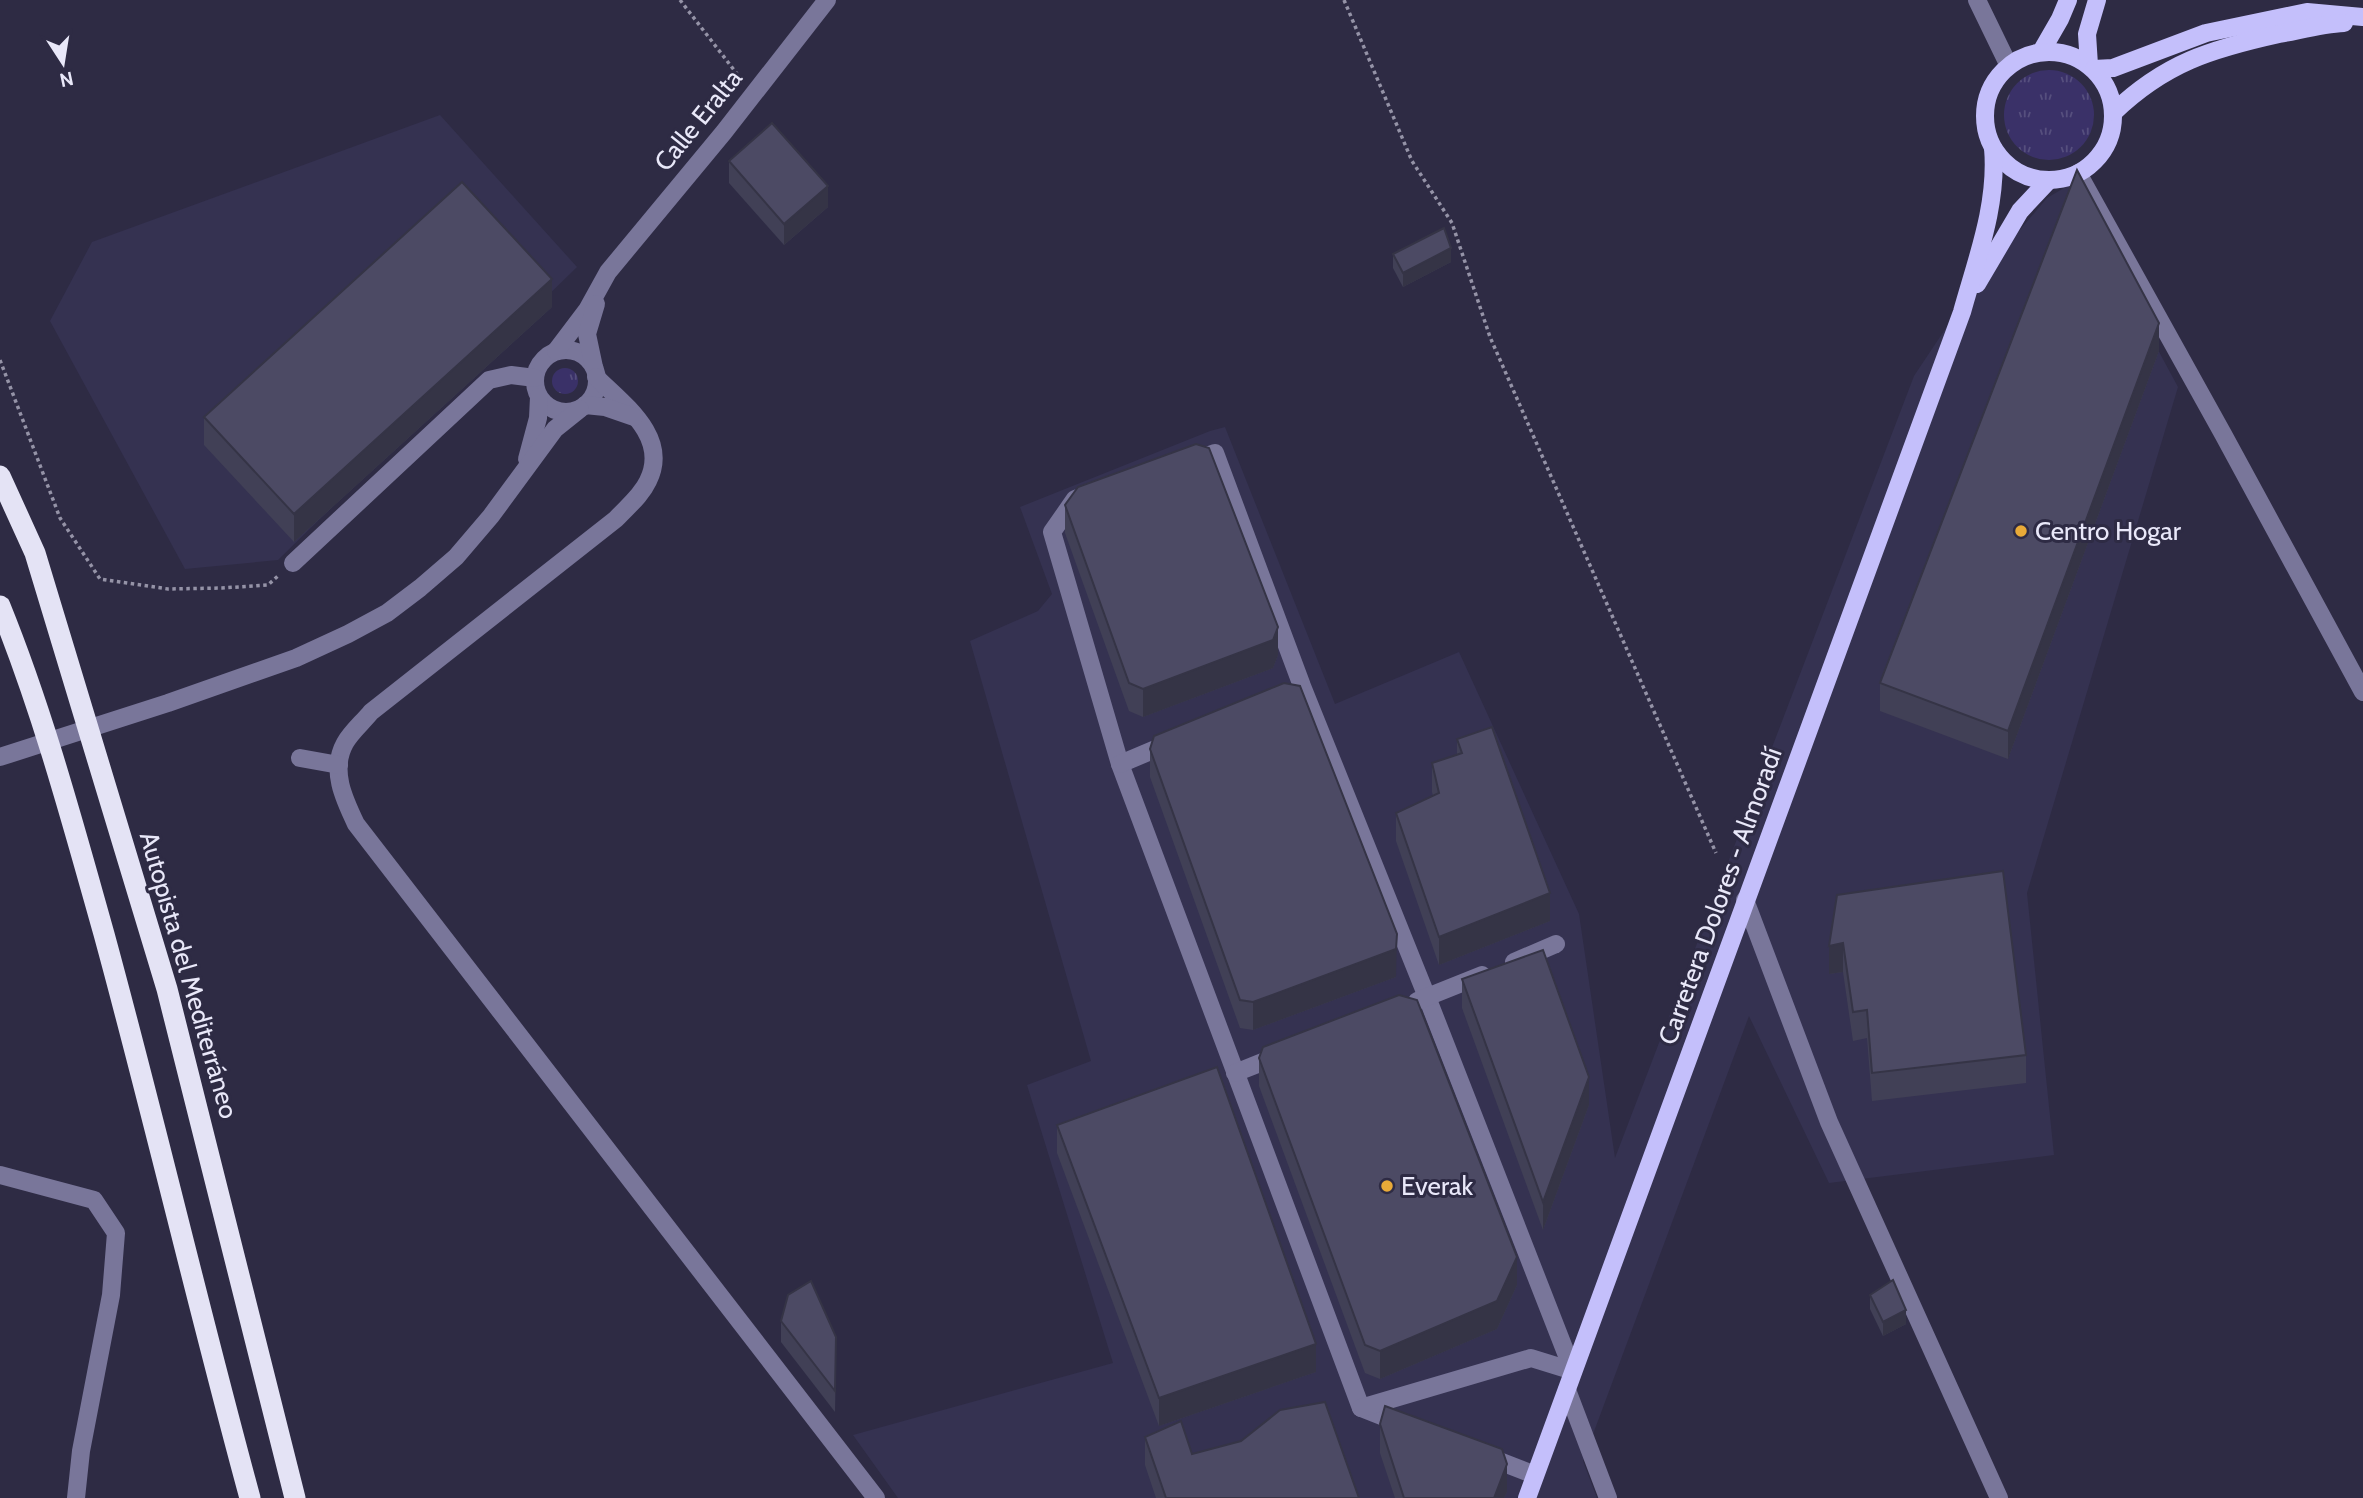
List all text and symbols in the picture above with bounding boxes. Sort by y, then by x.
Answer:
north arrow [28,28,98,98]
street label: Calle Eralta [647,62,749,177]
text: N [57,66,75,92]
place label: Centro Hogar [2035,515,2182,547]
marker: Centro Hogar [2013,523,2029,539]
street label: Carretera Dolores - Almoradí [1651,743,1789,1049]
street label: Autopista del Mediterráneo [133,828,245,1122]
place label: Everak [1401,1170,1473,1202]
marker: Everak [1379,1178,1395,1194]

